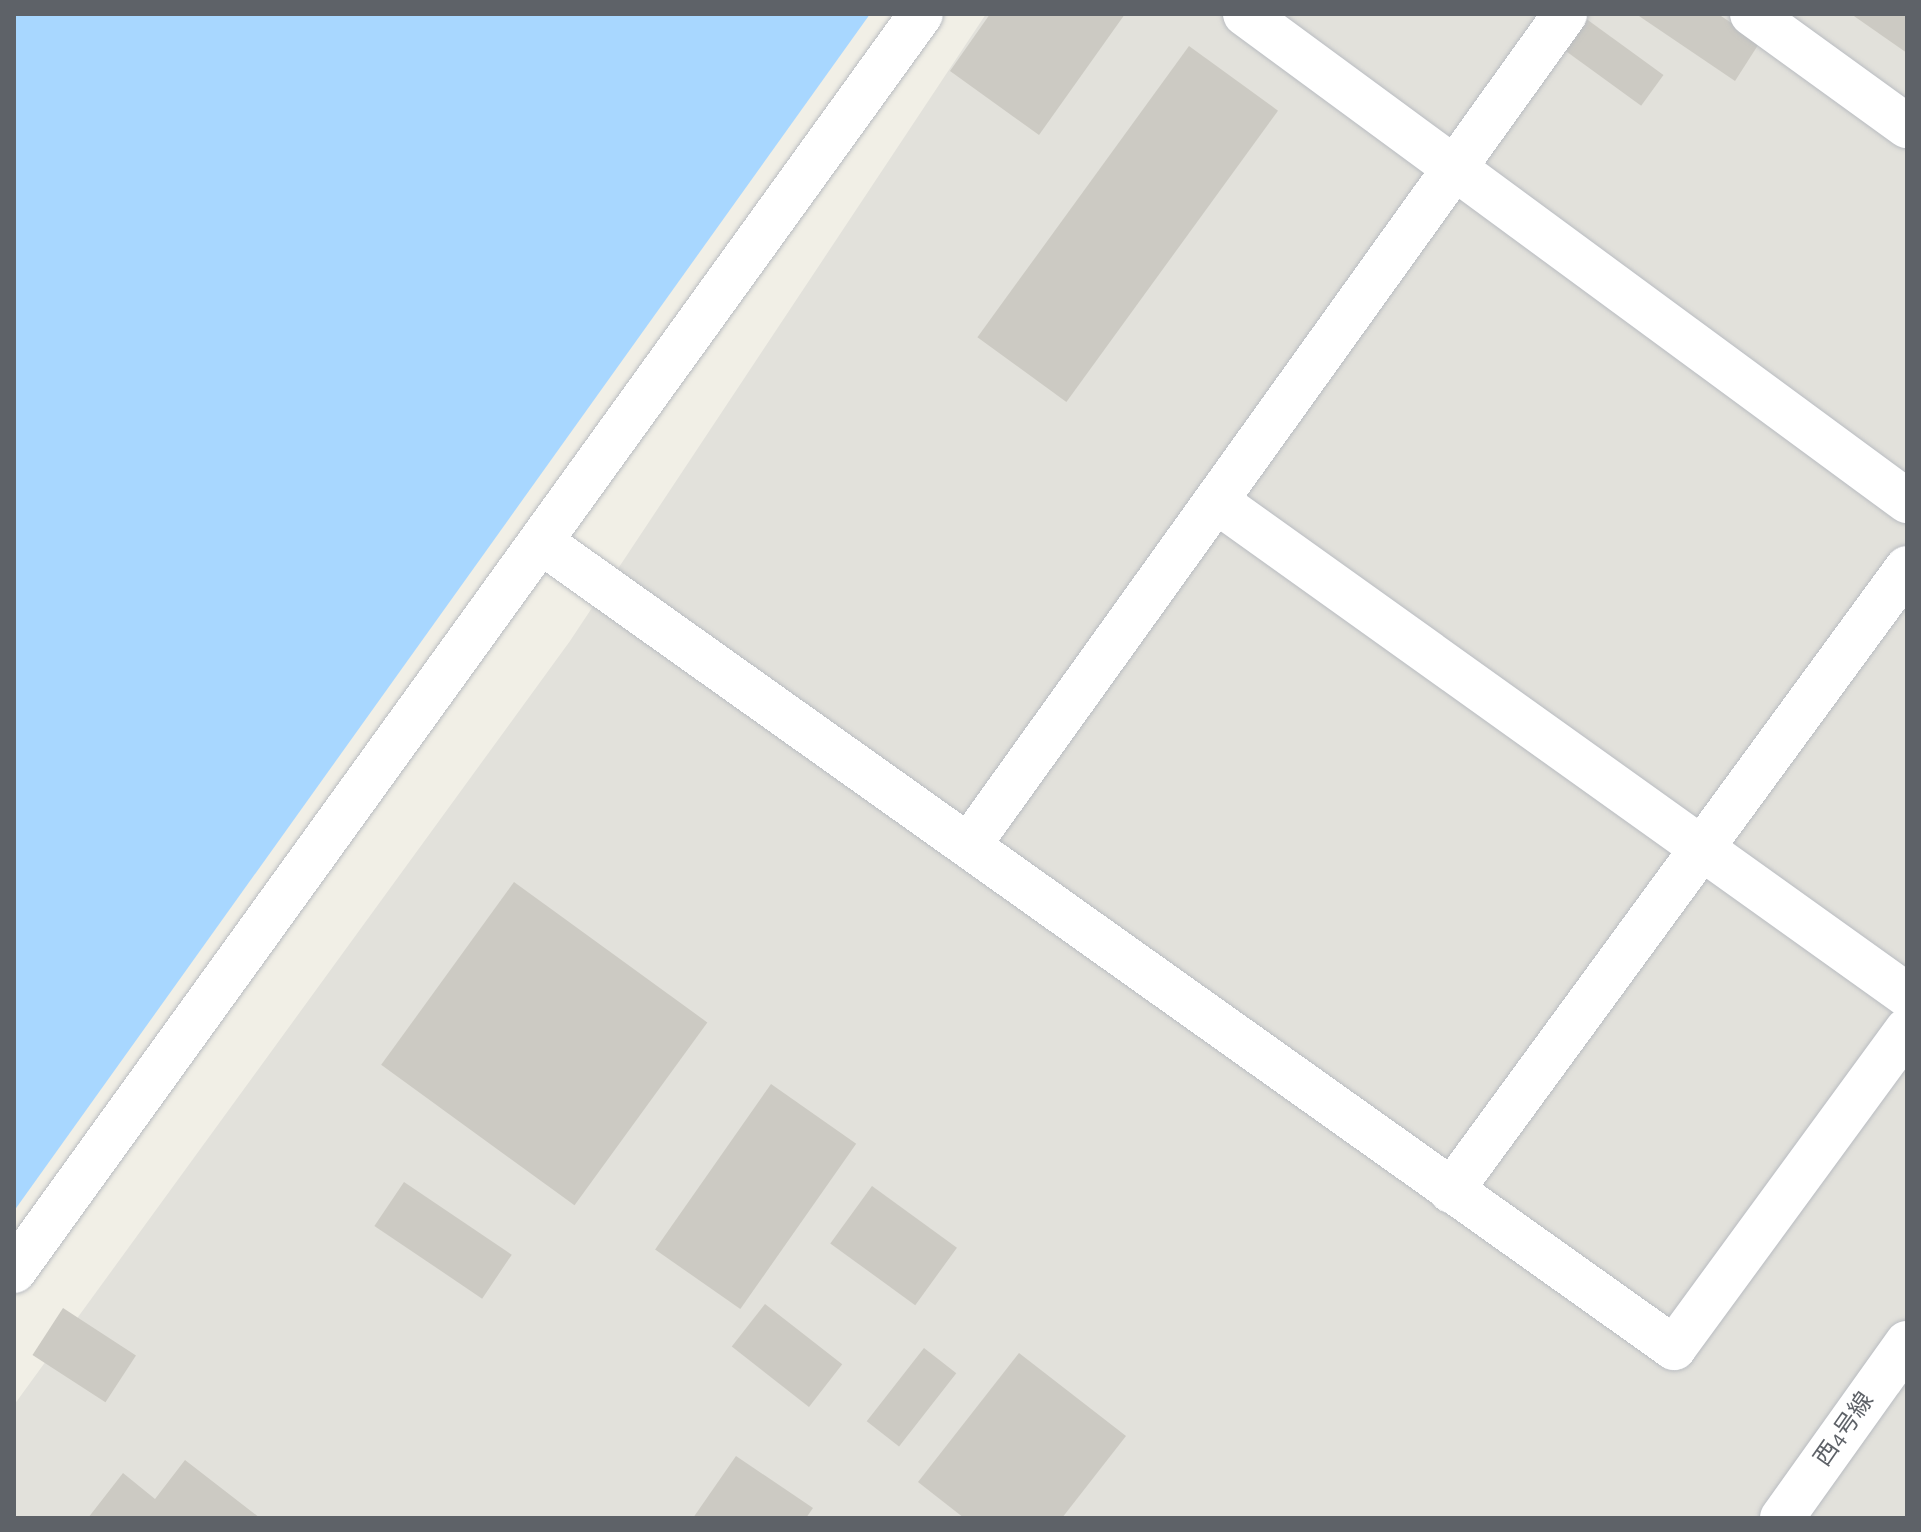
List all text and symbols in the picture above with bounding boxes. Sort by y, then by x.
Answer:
street label: 西4号線 [1809,1388,1881,1472]

